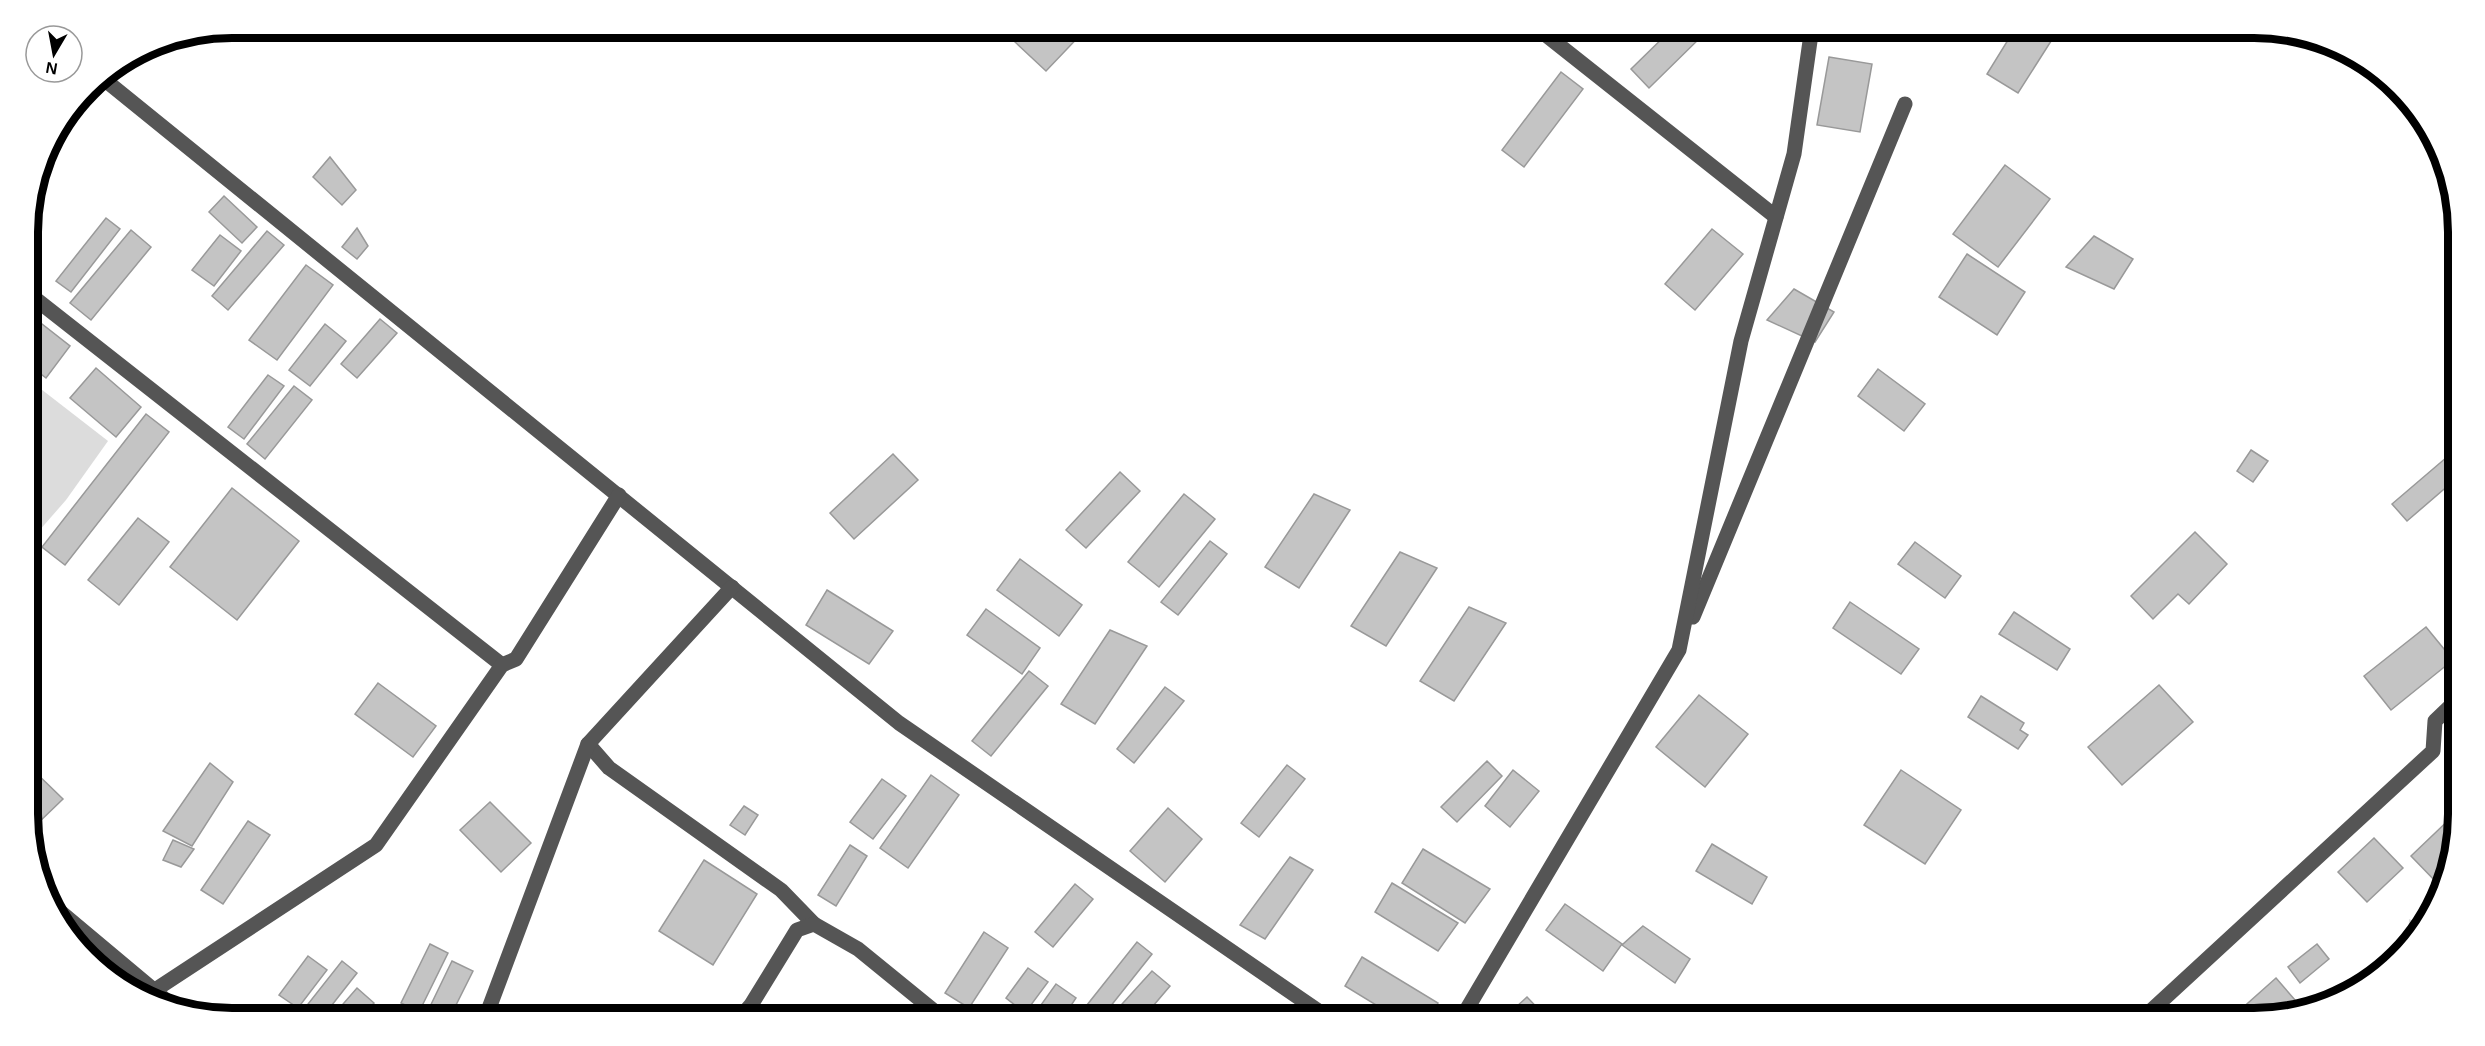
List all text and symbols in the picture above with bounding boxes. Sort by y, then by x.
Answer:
north arrow [24,24,84,84]
text: N [44,59,59,78]

